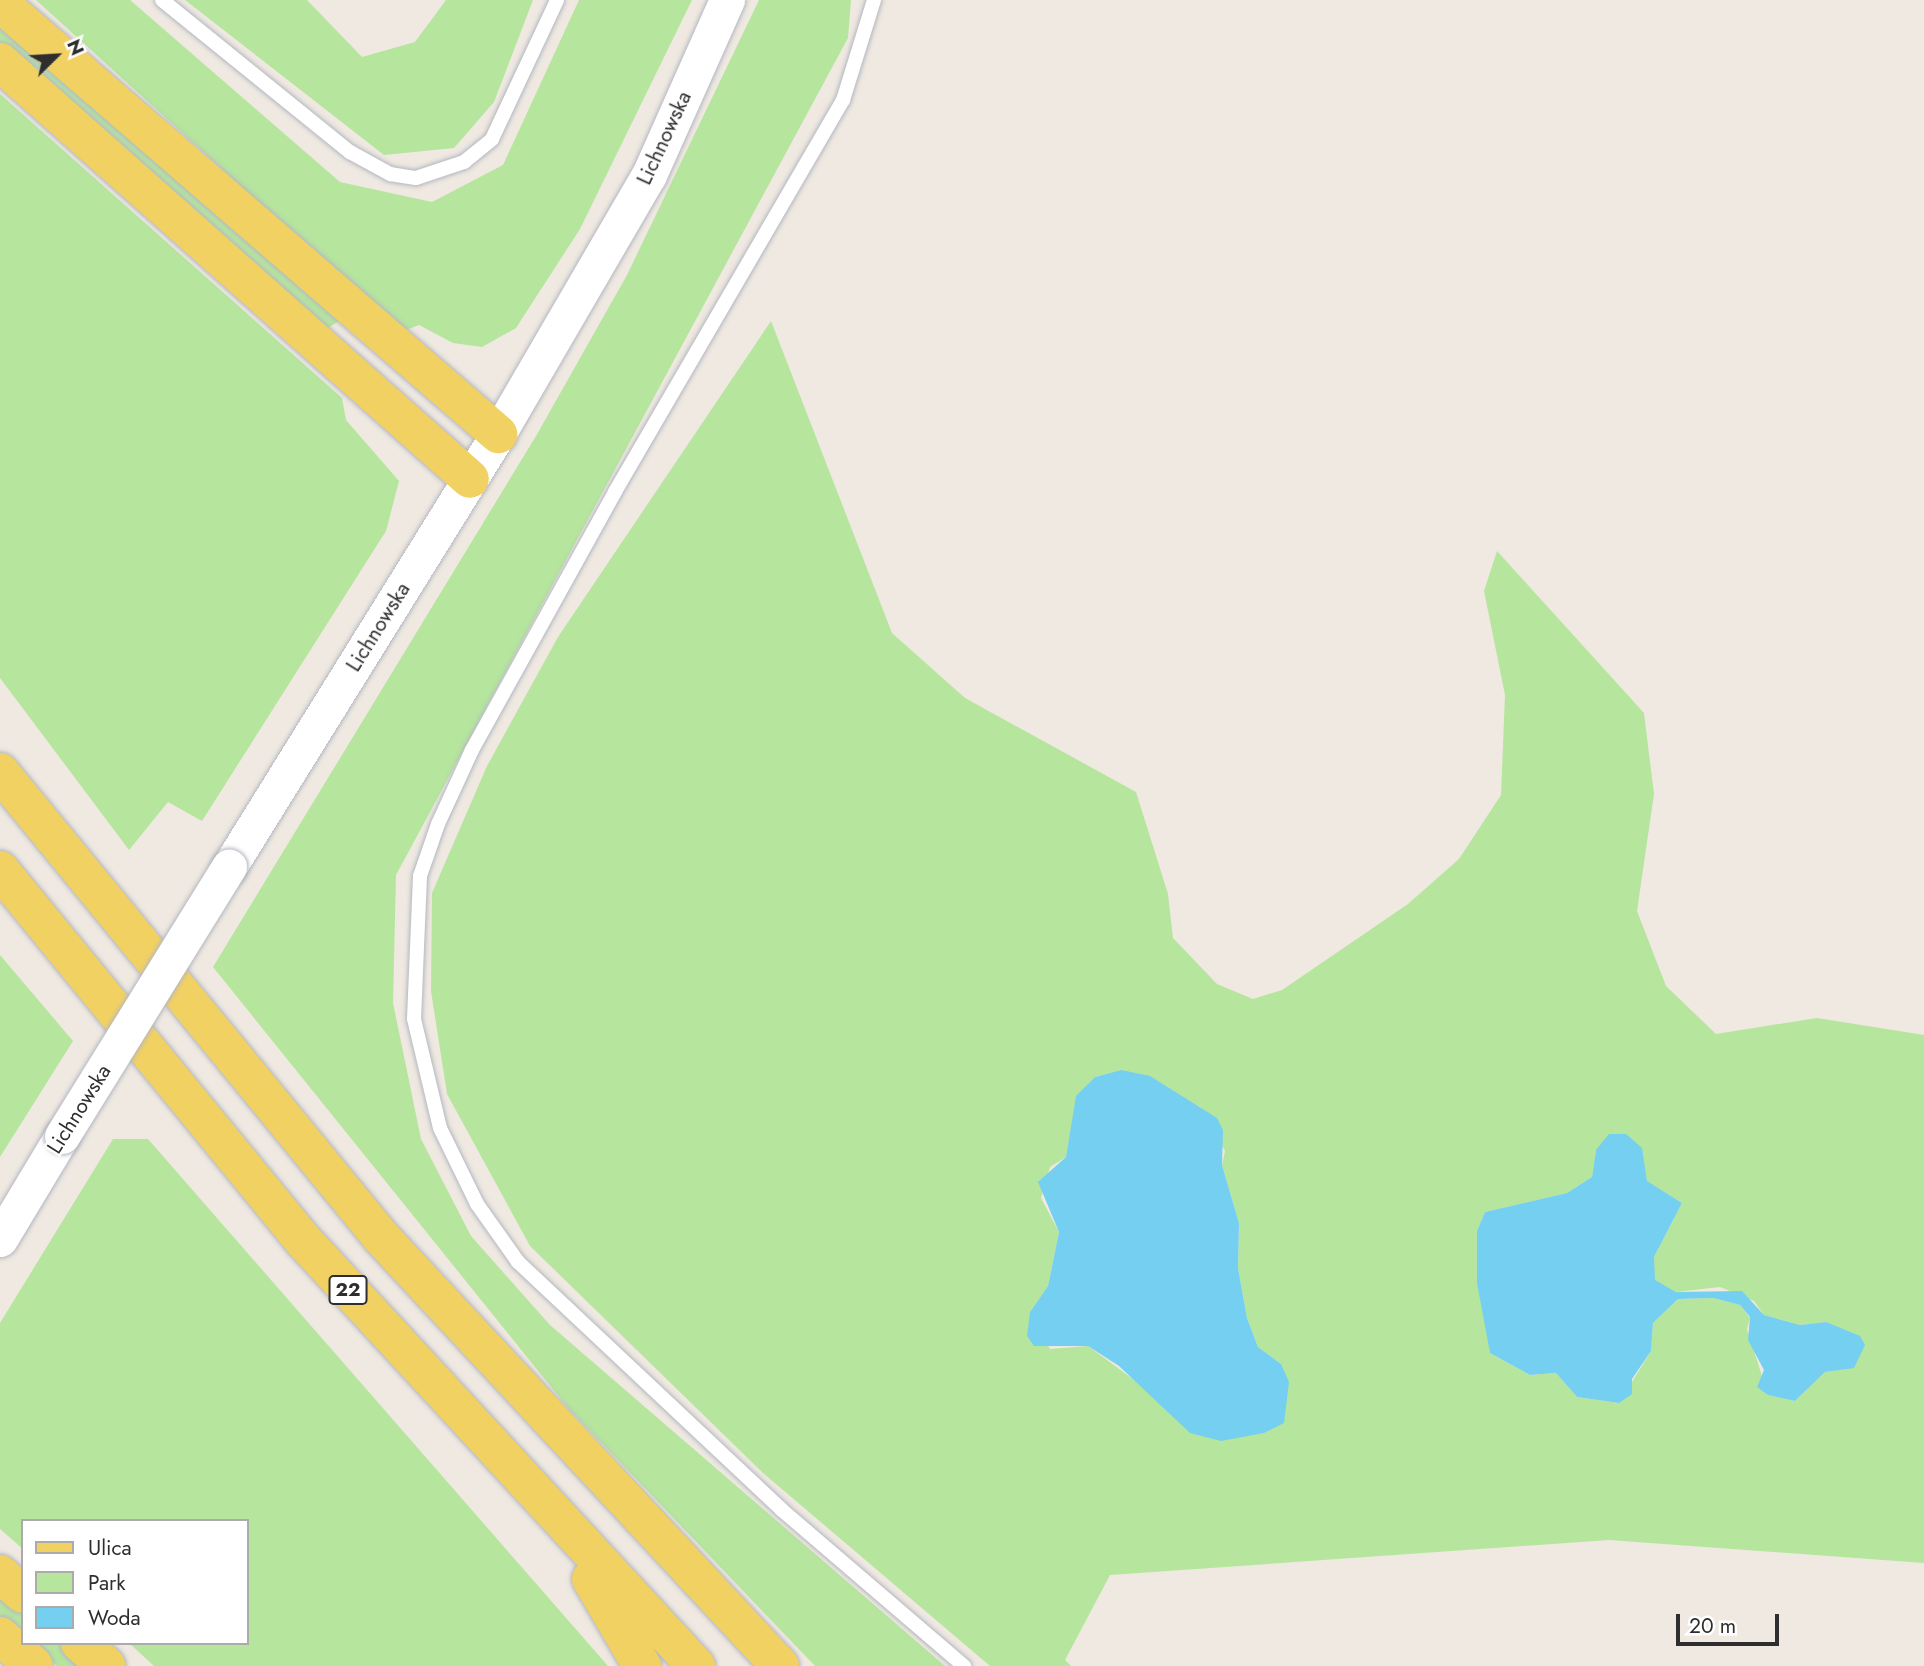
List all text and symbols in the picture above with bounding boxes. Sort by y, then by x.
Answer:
north arrow [21,21,91,91]
text: N [60,35,91,60]
street label: Lichnowska [631,87,697,189]
street label: Lichnowska [341,578,415,676]
street label: Lichnowska [42,1060,116,1158]
road number: 22 [327,1274,369,1306]
legend [21,1519,248,1645]
text: Ulica [88,1533,132,1563]
text: Park [88,1568,125,1598]
scale bar [1679,1600,1782,1644]
text: Woda [88,1603,141,1633]
text: 20 m [1689,1611,1736,1641]

